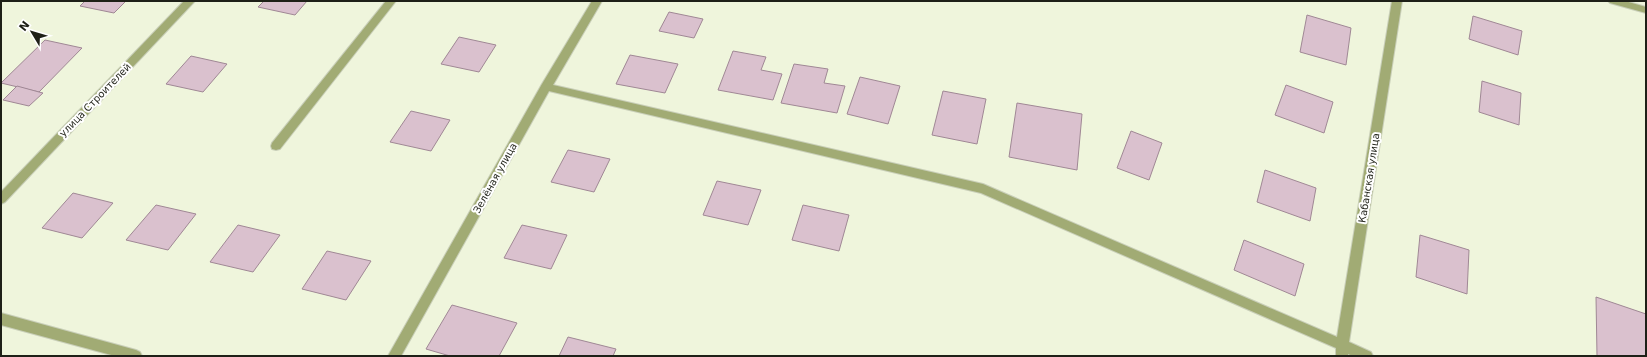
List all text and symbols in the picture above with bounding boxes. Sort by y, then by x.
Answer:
north arrow [12,12,52,52]
text: N [17,19,32,34]
street label: улица Строителей [57,61,133,139]
street label: Кабанская улица [1356,132,1382,224]
street label: Зелёная улица [471,141,519,215]

